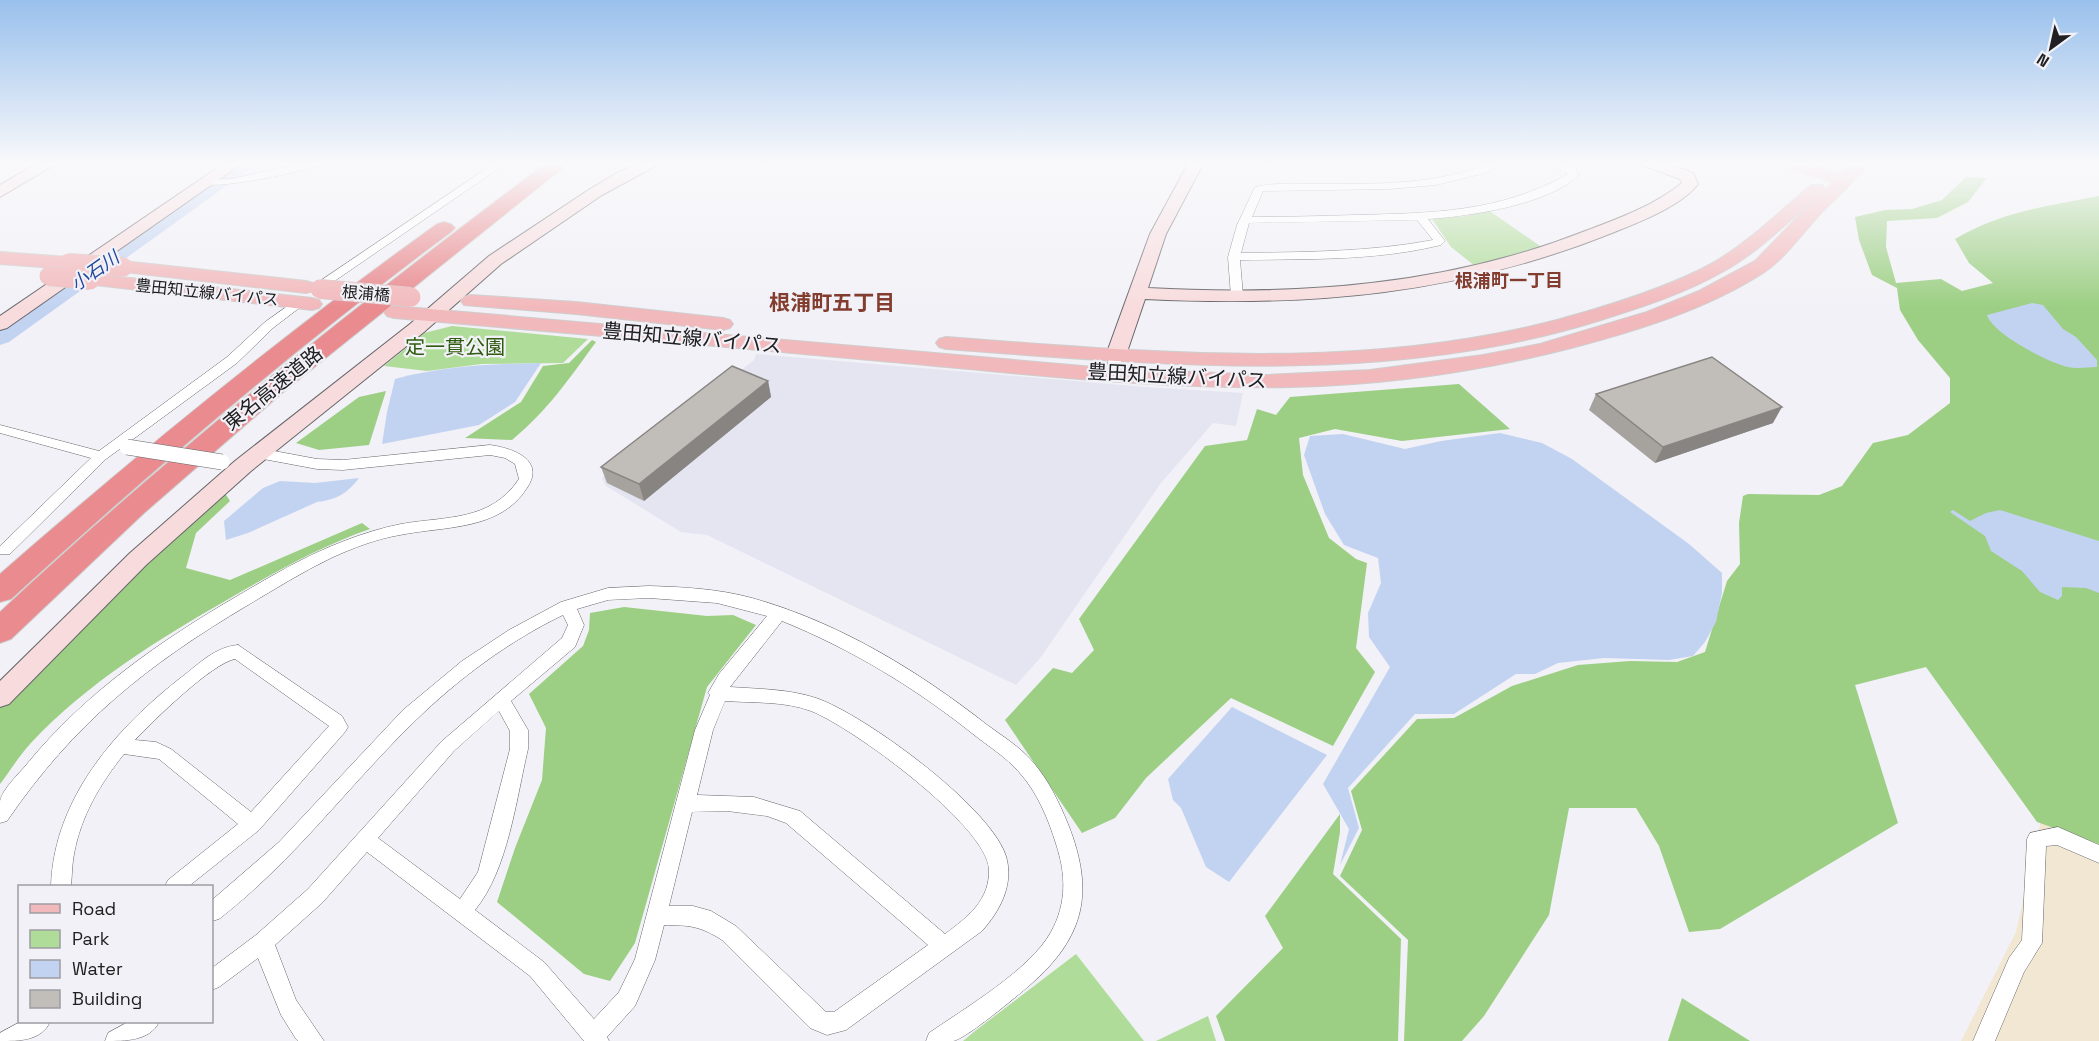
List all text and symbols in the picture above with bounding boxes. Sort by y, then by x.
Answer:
north arrow [2021,18,2081,78]
text: N [2033,48,2053,72]
water label: 小石川 [66,245,125,295]
district label: 根浦町一丁目 [1455,269,1563,292]
street label: 豊田知立線バイパス [134,275,279,310]
street label: 根浦橋 [341,281,391,306]
district label: 根浦町五丁目 [769,289,895,316]
street label: 豊田知立線バイパス [601,317,783,359]
park label: 定一貫公園 [405,334,505,360]
street label: 東名高速道路 [218,340,328,436]
street label: 豊田知立線バイパス [1087,358,1267,394]
legend [18,885,213,1023]
text: Road [72,897,116,920]
text: Park [72,927,110,950]
text: Water [72,957,123,980]
text: Building [72,987,142,1010]

